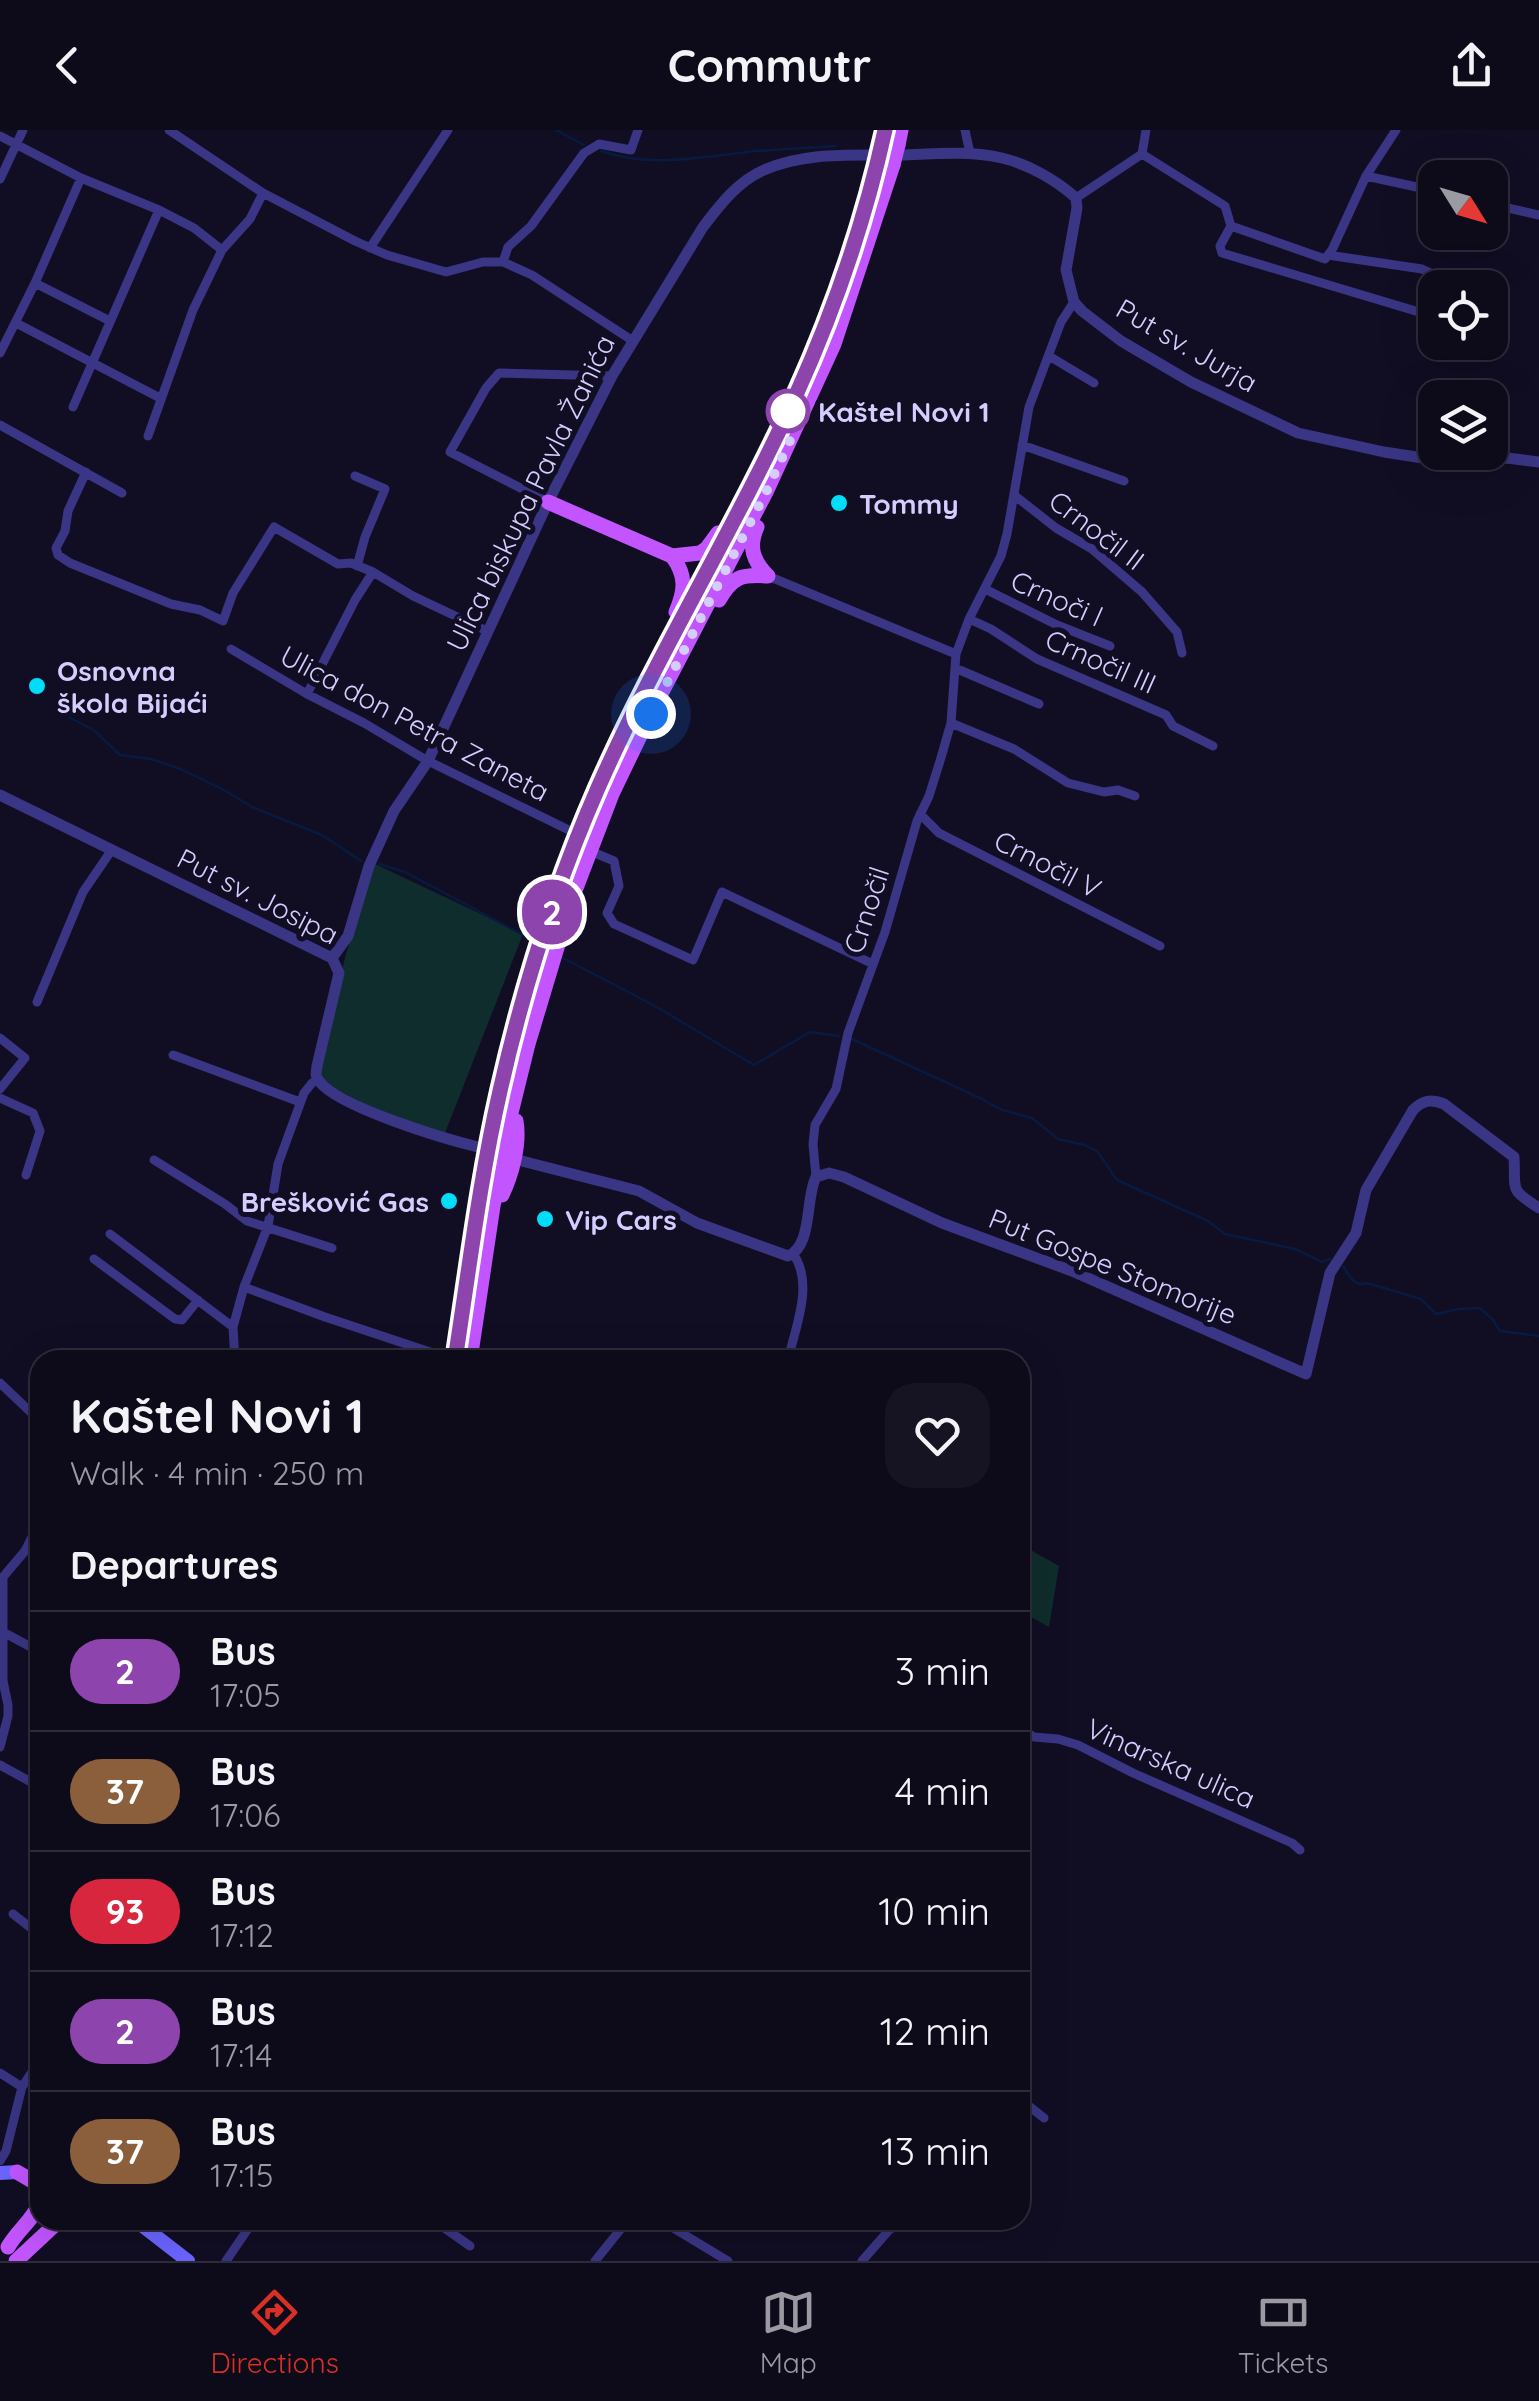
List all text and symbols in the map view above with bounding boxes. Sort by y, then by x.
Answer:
text: Commutr [668,37,871,93]
icon: back [40,38,95,93]
icon: share [1444,38,1499,93]
north arrow [1418,160,1508,250]
map controls [1418,160,1508,470]
button: locate [1418,270,1508,360]
street label: Put sv. Jurja [1110,291,1264,399]
street label: Ulica biskupa Pavla Žanića [438,329,622,657]
button: layers [1418,380,1508,470]
marker: Kaštel Novi 1 [767,390,809,432]
place label: Kaštel Novi 1 [818,394,990,429]
street label: Crnočil II [1042,483,1152,577]
place label: Tommy [859,486,959,521]
marker: Tommy [828,492,850,514]
street label: Crnoči l [1006,562,1108,634]
street label: Crnočil III [1040,621,1162,701]
street label: Ulica don Petra Zaneta [275,637,555,809]
place label: Osnovna škola Bijaći [57,653,208,720]
marker: Osnovna škola Bijaći [26,675,48,697]
your location [626,689,676,739]
street label: Crnočil V [989,822,1107,906]
street label: Put sv. Josipa [172,840,344,952]
street label: Crnočil [836,862,896,958]
line badge: 2 [520,880,584,944]
text: 2 [542,890,562,934]
place label: Brešković Gas [241,1184,429,1219]
marker: Brešković Gas [438,1190,460,1212]
street label: Put Gospe Stomorije [984,1200,1242,1332]
place label: Vip Cars [565,1202,677,1237]
marker: Vip Cars [534,1208,556,1230]
button: heart [885,1383,990,1488]
text: Kaštel Novi 1 [70,1385,364,1445]
text: Walk · 4 min · 250 m [70,1453,364,1493]
text: Departures [70,1541,278,1589]
text: Bus [210,1627,276,1675]
text: 3 min [895,1647,990,1695]
text: 2 [115,1649,135,1693]
text: 17:05 [210,1675,281,1715]
street label: Vinarska ulica [1081,1710,1261,1816]
text: Bus [210,1747,276,1795]
text: 4 min [895,1767,990,1815]
text: 37 [106,1769,144,1813]
text: 17:06 [210,1795,281,1835]
text: Bus [210,1867,276,1915]
text: 10 min [878,1887,990,1935]
text: 93 [106,1889,144,1933]
text: 17:12 [210,1915,274,1955]
text: Bus [210,1987,276,2035]
text: 12 min [880,2007,990,2055]
text: 2 [115,2009,135,2053]
text: 17:14 [210,2035,272,2075]
text: Bus [210,2107,276,2155]
text: 13 min [881,2127,990,2175]
text: 37 [106,2129,144,2173]
text: 17:15 [210,2155,274,2195]
tab: Directions [210,2285,339,2380]
tab: Map [760,2285,817,2380]
tab: Tickets [1238,2285,1329,2380]

